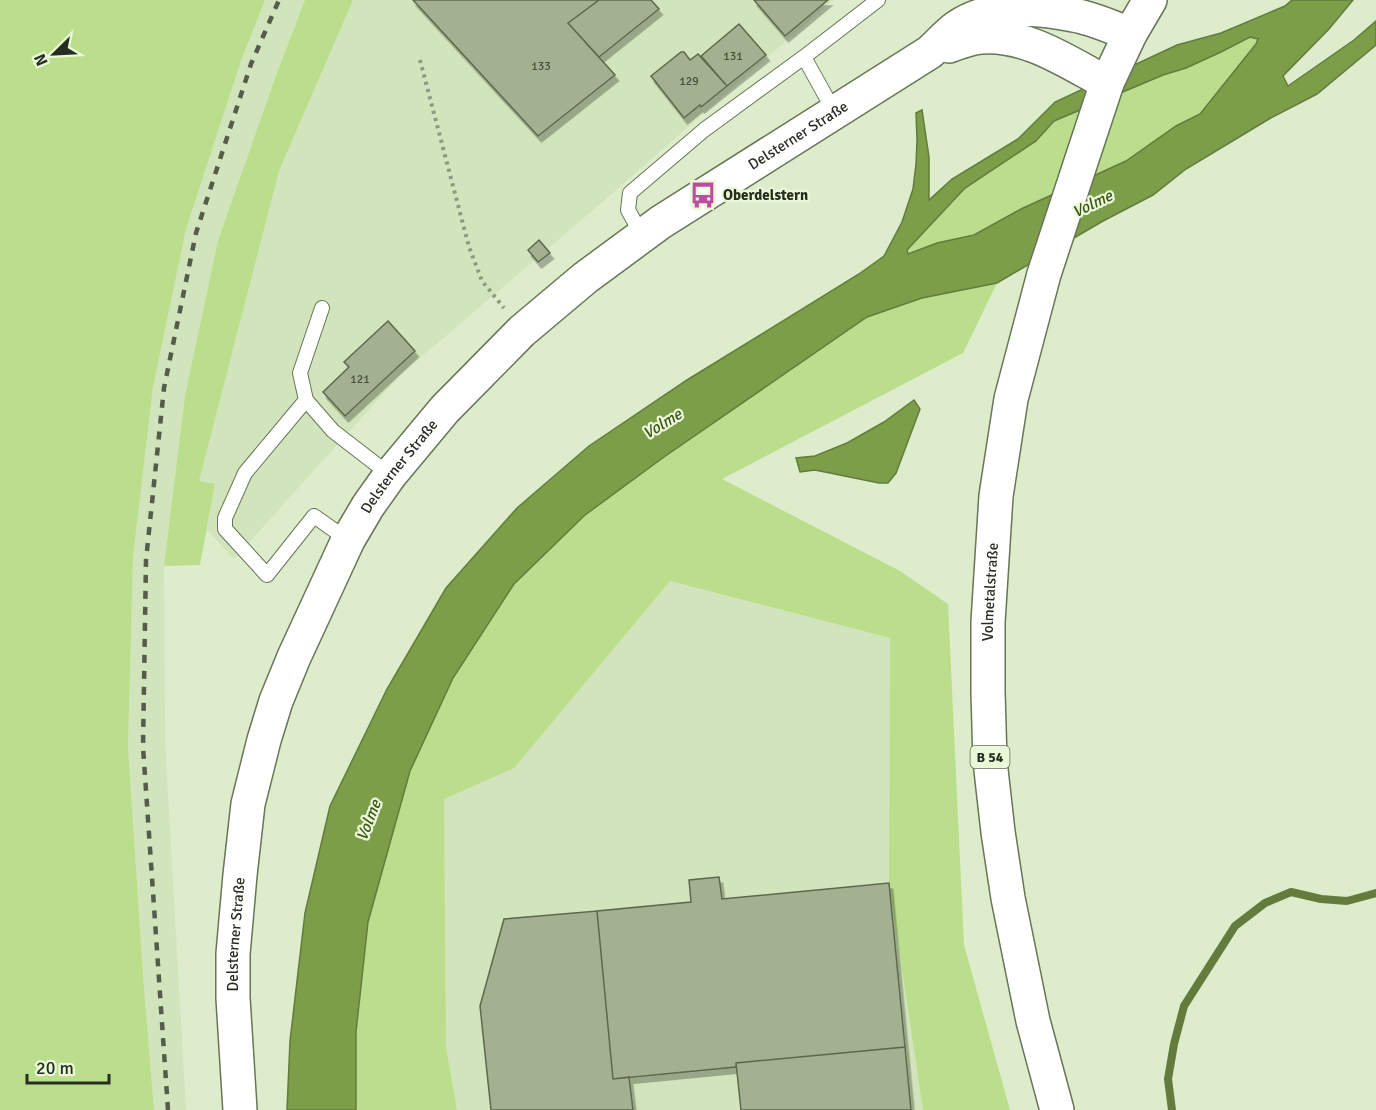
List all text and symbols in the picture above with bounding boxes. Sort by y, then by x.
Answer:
north arrow [24,24,84,84]
house number: 131 [723,49,743,64]
text: N [30,51,53,69]
house number: 133 [531,59,551,74]
house number: 129 [679,74,699,89]
street label: Delsterner Straße [745,97,851,174]
bus stop icon: Oberdelstern [688,180,718,210]
water label: Volme [1069,185,1117,222]
place label: Oberdelstern [723,186,808,204]
house number: 121 [350,372,370,387]
water label: Volme [639,404,687,443]
street label: Delsterner Straße [357,416,441,516]
street label: Volmetalstraße [979,542,1002,641]
road number: B 54 [970,746,1010,768]
water label: Volme [352,796,386,844]
street label: Delsterner Straße [224,876,249,991]
scale bar [27,1047,110,1085]
text: 20 m [36,1057,74,1079]

